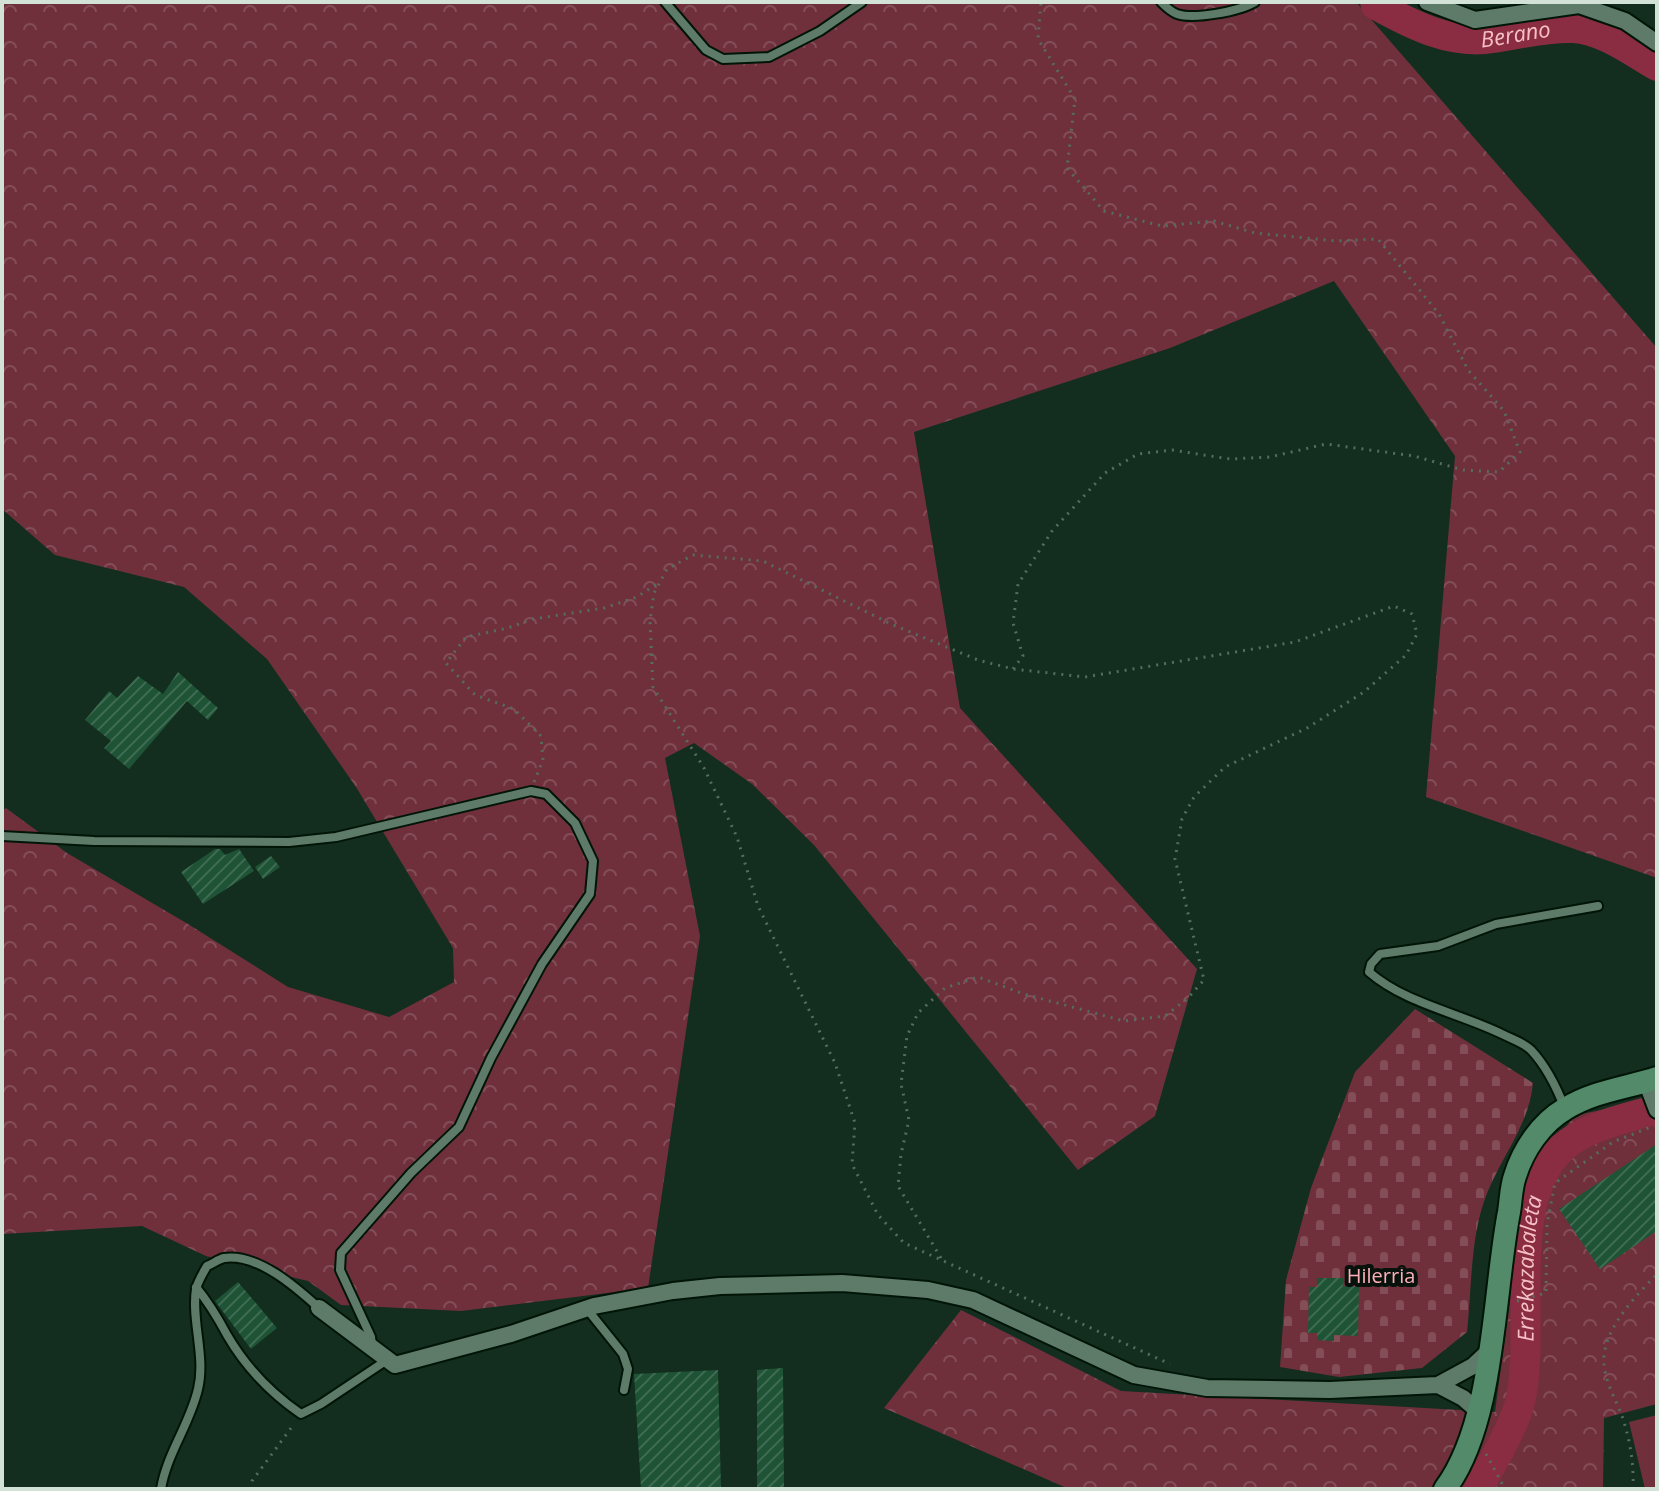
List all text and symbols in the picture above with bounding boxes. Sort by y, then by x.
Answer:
water label: Berano [1479,13,1552,53]
water label: Errekazabaleta [1509,1192,1548,1342]
park label: Hilerria [1347,1262,1415,1289]

